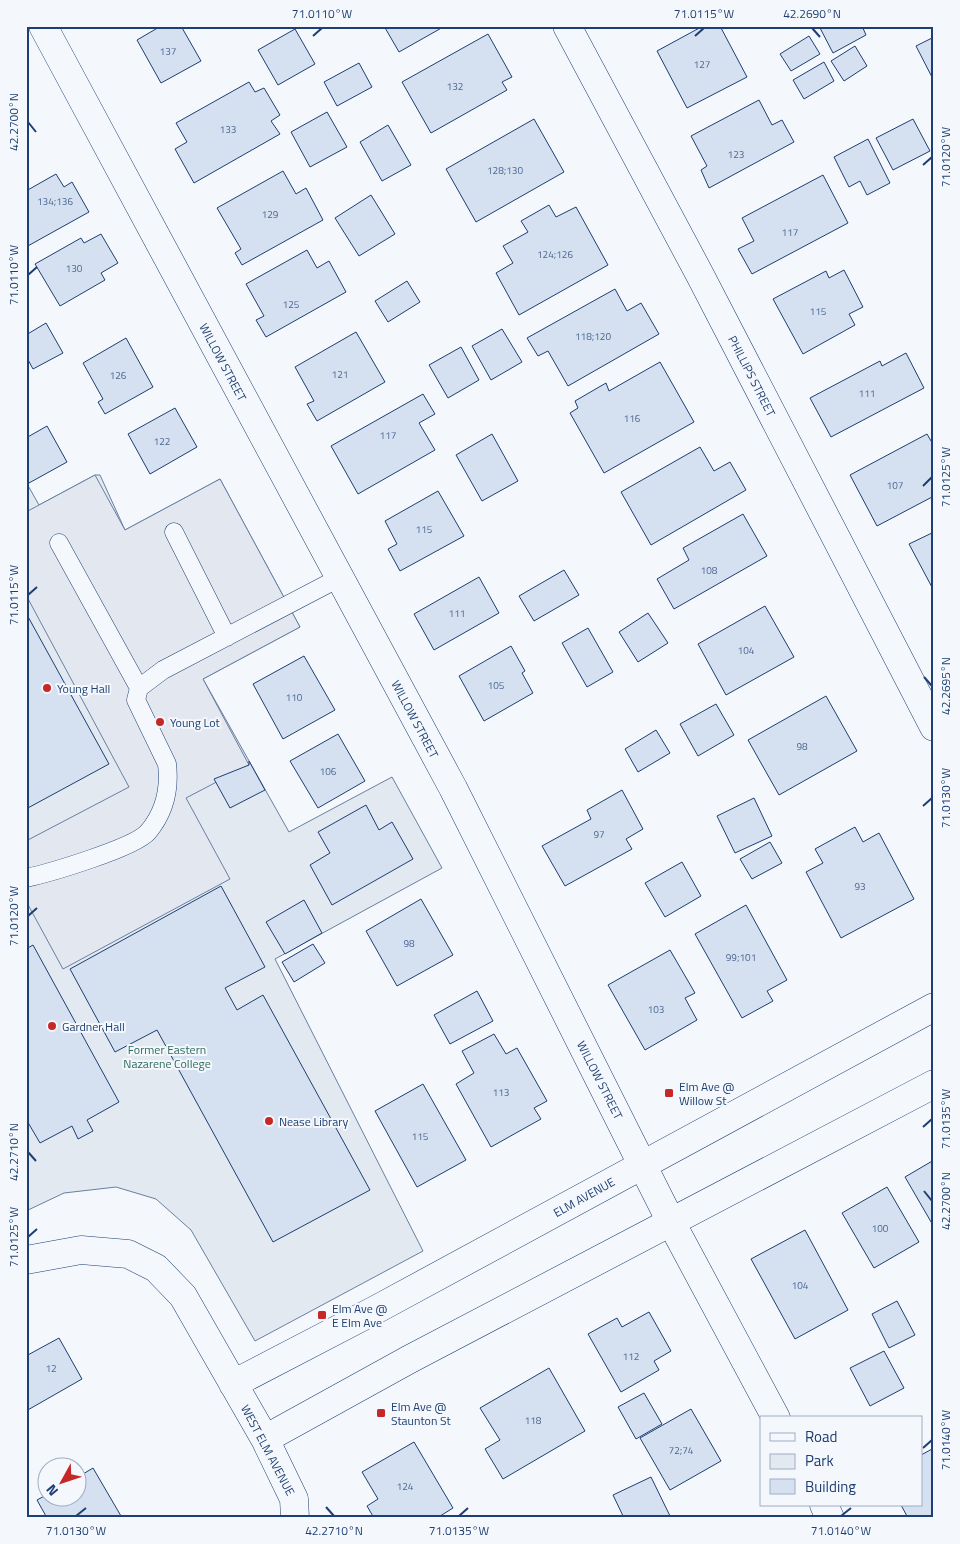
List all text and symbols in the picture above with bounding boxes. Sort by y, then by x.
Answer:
text: 71.0110°W [292,4,352,23]
text: 71.0115°W [674,4,734,23]
text: 42.2690°N [783,4,841,23]
house number: 137 [160,44,176,59]
house number: 127 [694,57,710,72]
house number: 132 [447,79,463,94]
text: 42.2700°N [4,93,23,151]
house number: 133 [220,122,236,137]
text: 71.0120°W [936,127,955,187]
house number: 123 [728,147,744,162]
house number: 128;130 [487,163,523,178]
house number: 134;136 [37,194,73,209]
house number: 129 [262,207,279,222]
house number: 117 [782,225,798,240]
text: 71.0110°W [4,245,23,305]
house number: 124;126 [537,247,573,262]
house number: 130 [66,261,83,276]
house number: 125 [283,297,300,312]
house number: 115 [810,304,827,319]
street label: WILLOW STREET [194,320,252,405]
house number: 118;120 [575,329,611,344]
street label: PHILLIPS STREET [723,332,781,420]
house number: 121 [332,367,348,382]
house number: 126 [110,368,127,383]
house number: 111 [859,386,875,401]
house number: 116 [624,411,641,426]
house number: 117 [380,428,396,443]
house number: 122 [154,434,170,449]
text: 71.0125°W [936,447,955,507]
house number: 107 [887,478,903,493]
house number: 115 [416,522,433,537]
house number: 108 [701,563,718,578]
text: 71.0115°W [4,565,23,625]
house number: 111 [449,606,465,621]
house number: 104 [738,643,755,658]
text: 42.2695°N [936,657,955,715]
street label: WILLOW STREET [386,677,444,762]
house number: 105 [488,678,505,693]
place label: Young Hall [57,679,110,698]
marker: Young Hall [41,682,53,694]
house number: 110 [286,690,303,705]
place label: Young Lot [170,713,221,732]
marker: Young Lot [154,716,166,728]
house number: 98 [796,739,808,754]
house number: 106 [320,764,337,779]
text: 71.0130°W [936,768,955,828]
house number: 97 [593,827,605,842]
house number: 93 [854,879,866,894]
text: 71.0120°W [4,886,23,946]
house number: 98 [403,936,415,951]
house number: 99;101 [726,950,756,965]
house number: 103 [648,1002,664,1017]
place label: Gardner Hall [62,1017,125,1036]
marker: Gardner Hall [46,1020,58,1032]
street label: WILLOW STREET [572,1037,628,1123]
park label: Former Eastern Nazarene College [123,1040,211,1073]
place label: Elm Ave @ Willow St [679,1077,734,1110]
house number: 113 [493,1085,509,1100]
marker: Elm Ave @ Willow St [663,1087,675,1099]
text: 71.0135°W [936,1089,955,1149]
place label: Nease Library [279,1112,348,1131]
marker: Nease Library [263,1115,275,1127]
text: 42.2710°N [4,1123,23,1181]
house number: 115 [412,1129,429,1144]
street label: ELM AVENUE [550,1172,619,1222]
text: 42.2700°N [936,1172,955,1230]
text: 71.0125°W [4,1207,23,1267]
house number: 100 [872,1221,889,1236]
house number: 104 [792,1278,809,1293]
place label: Elm Ave @ E Elm Ave [332,1299,387,1332]
marker: Elm Ave @ E Elm Ave [316,1309,328,1321]
house number: 112 [623,1349,639,1364]
house number: 12 [45,1361,57,1376]
place label: Elm Ave @ Staunton St [391,1397,451,1430]
street label: WEST ELM AVENUE [236,1401,300,1499]
marker: Elm Ave @ Staunton St [375,1407,387,1419]
text: 71.0140°W [936,1410,955,1470]
house number: 118 [525,1413,542,1428]
legend [760,1416,922,1506]
text: Road [805,1425,837,1448]
house number: 72;74 [669,1443,694,1458]
text: Park [805,1449,834,1472]
north arrow [38,1456,88,1506]
text: Building [805,1475,856,1498]
house number: 124 [397,1479,414,1494]
text: N [40,1480,63,1501]
text: 71.0130°W [46,1521,106,1540]
text: 42.2710°N [305,1521,363,1540]
text: 71.0135°W [429,1521,489,1540]
text: 71.0140°W [811,1521,871,1540]

